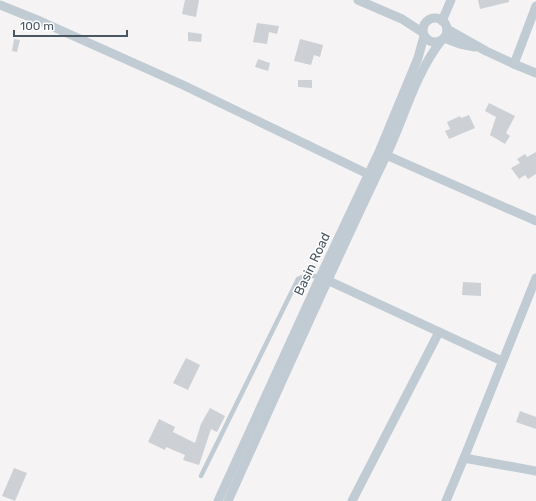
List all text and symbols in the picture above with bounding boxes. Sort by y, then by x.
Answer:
scale bar [14,12,127,38]
text: 100 m [20,19,54,33]
street label: Basin Road [291,230,333,298]

